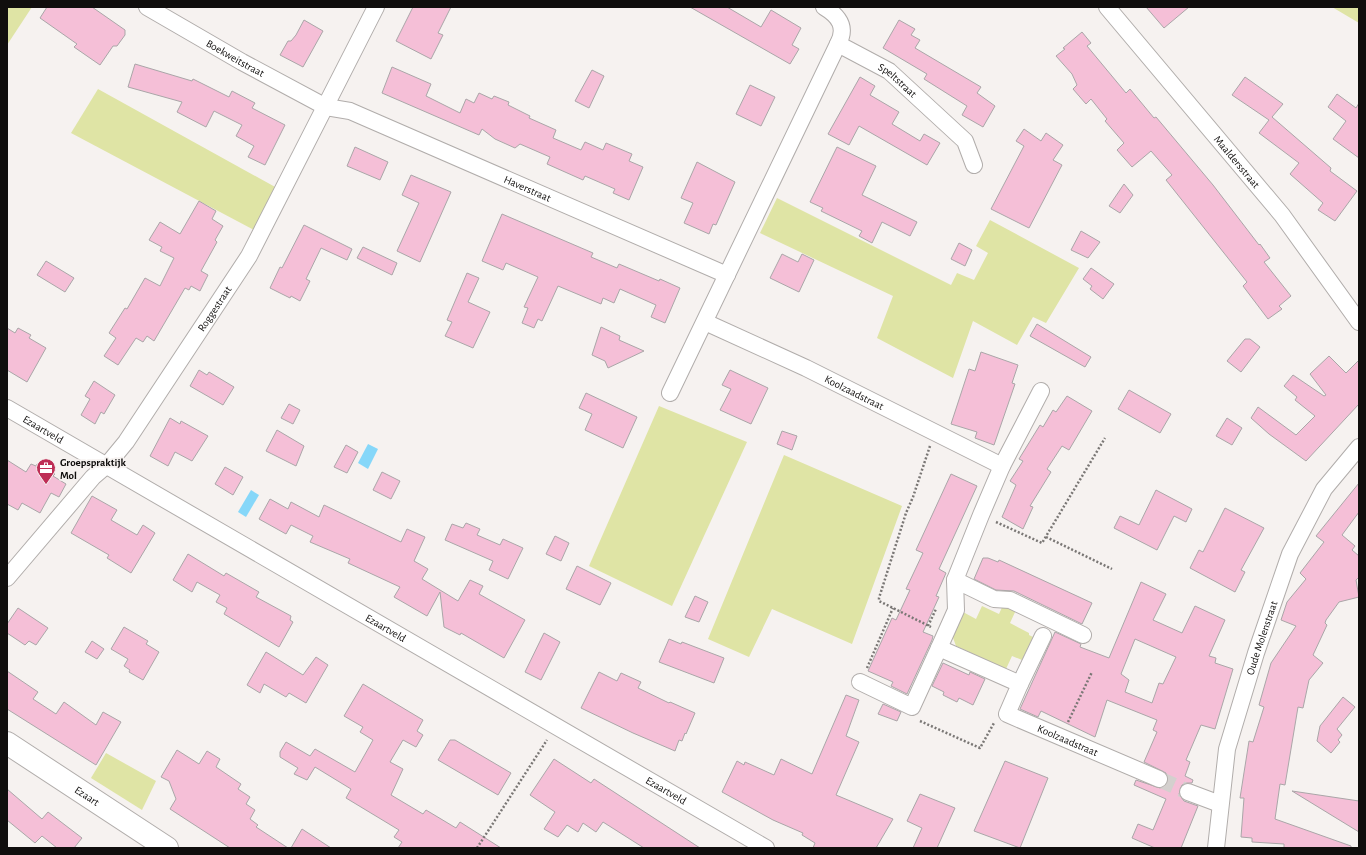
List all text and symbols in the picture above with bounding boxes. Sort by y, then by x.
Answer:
street label: Boekweitstraat [204,38,266,79]
street label: Speltstraat [876,61,919,100]
street label: Maaldersstraat [1212,134,1262,191]
street label: Haverstraat [502,174,553,204]
street label: Roggestraat [196,284,234,333]
street label: Koolzaadstraat [823,373,886,412]
street label: Ezaartveld [21,414,65,446]
office icon: Groepspraktijk Mol [35,457,57,485]
place label: Groepspraktijk Mol [60,457,127,481]
street label: Oude Molenstraat [1245,599,1280,676]
street label: Ezaartveld [364,612,408,644]
street label: Koolzaadstraat [1036,723,1100,758]
street label: Ezaartveld [644,775,688,807]
street label: Ezaart [73,784,102,808]

